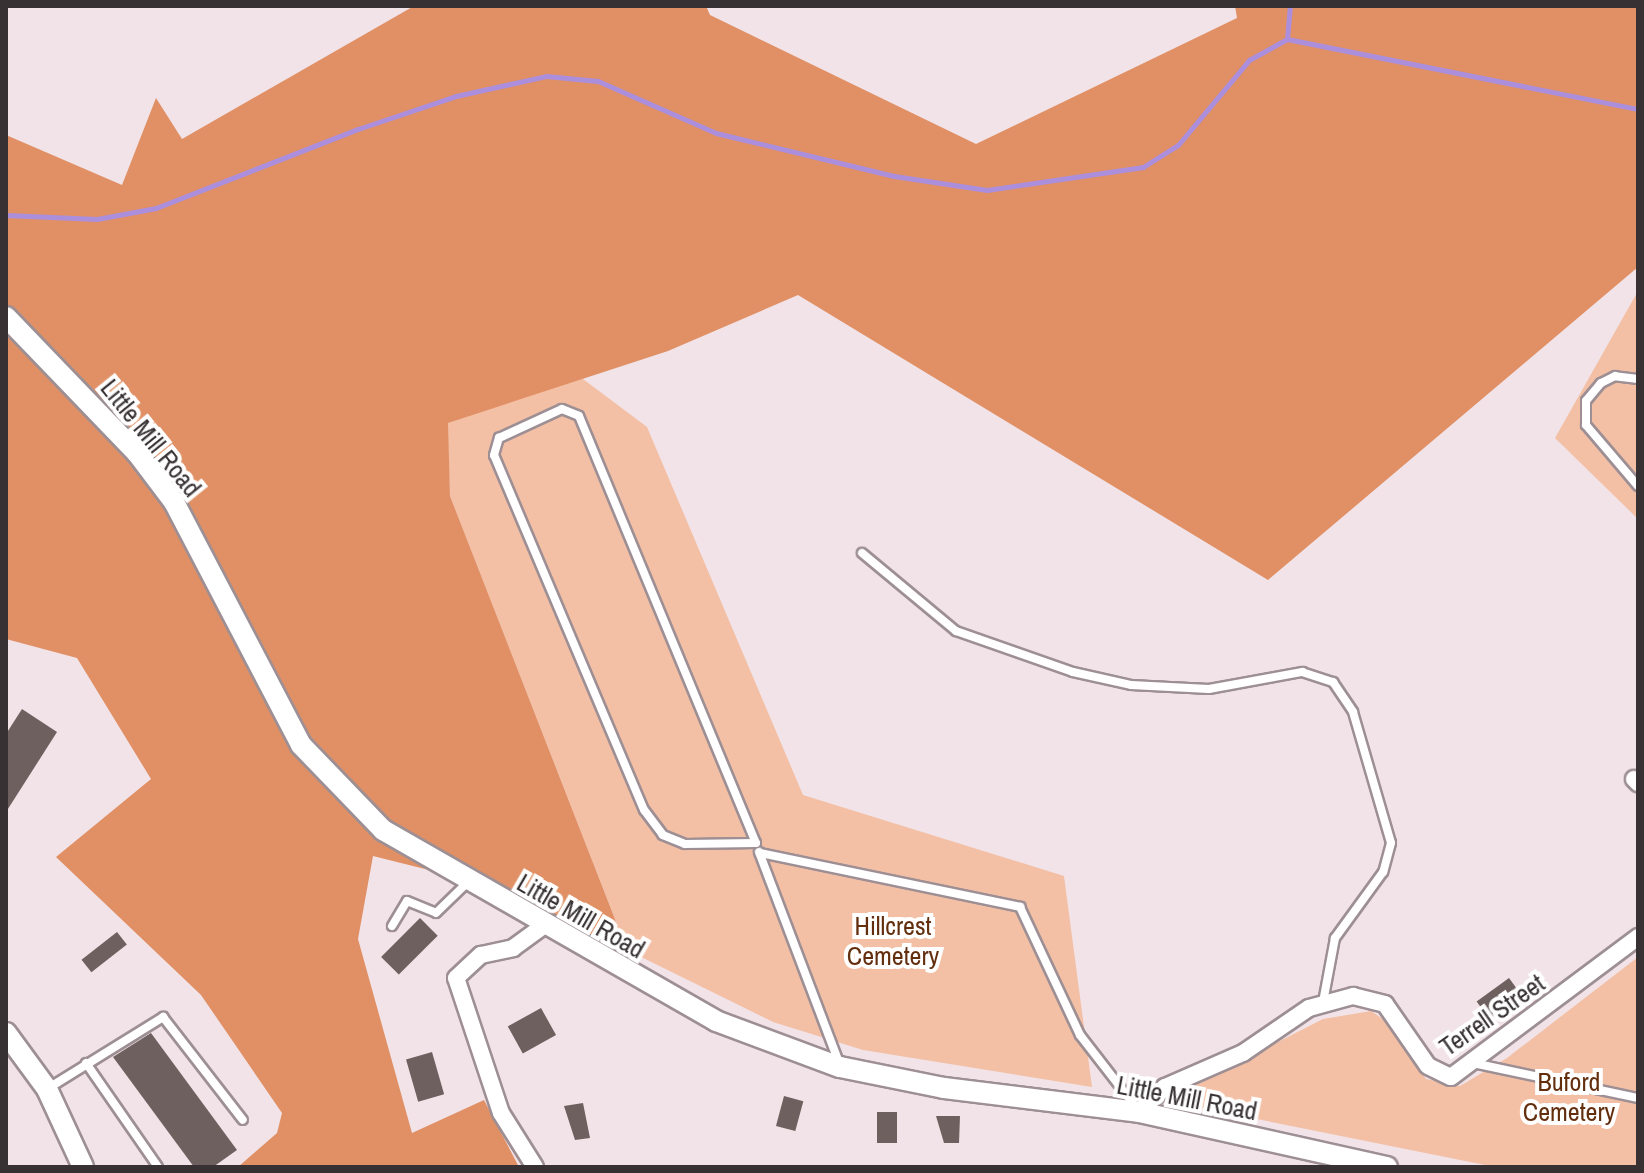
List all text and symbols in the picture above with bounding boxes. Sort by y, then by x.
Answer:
street label: Little Mill Road [94,373,208,503]
street label: Little Mill Road [512,867,650,965]
park label: Hillcrest Cemetery [847,910,939,972]
street label: Terrell Street [1434,968,1550,1062]
park label: Buford Cemetery [1523,1066,1615,1128]
street label: Little Mill Road [1114,1069,1260,1127]

